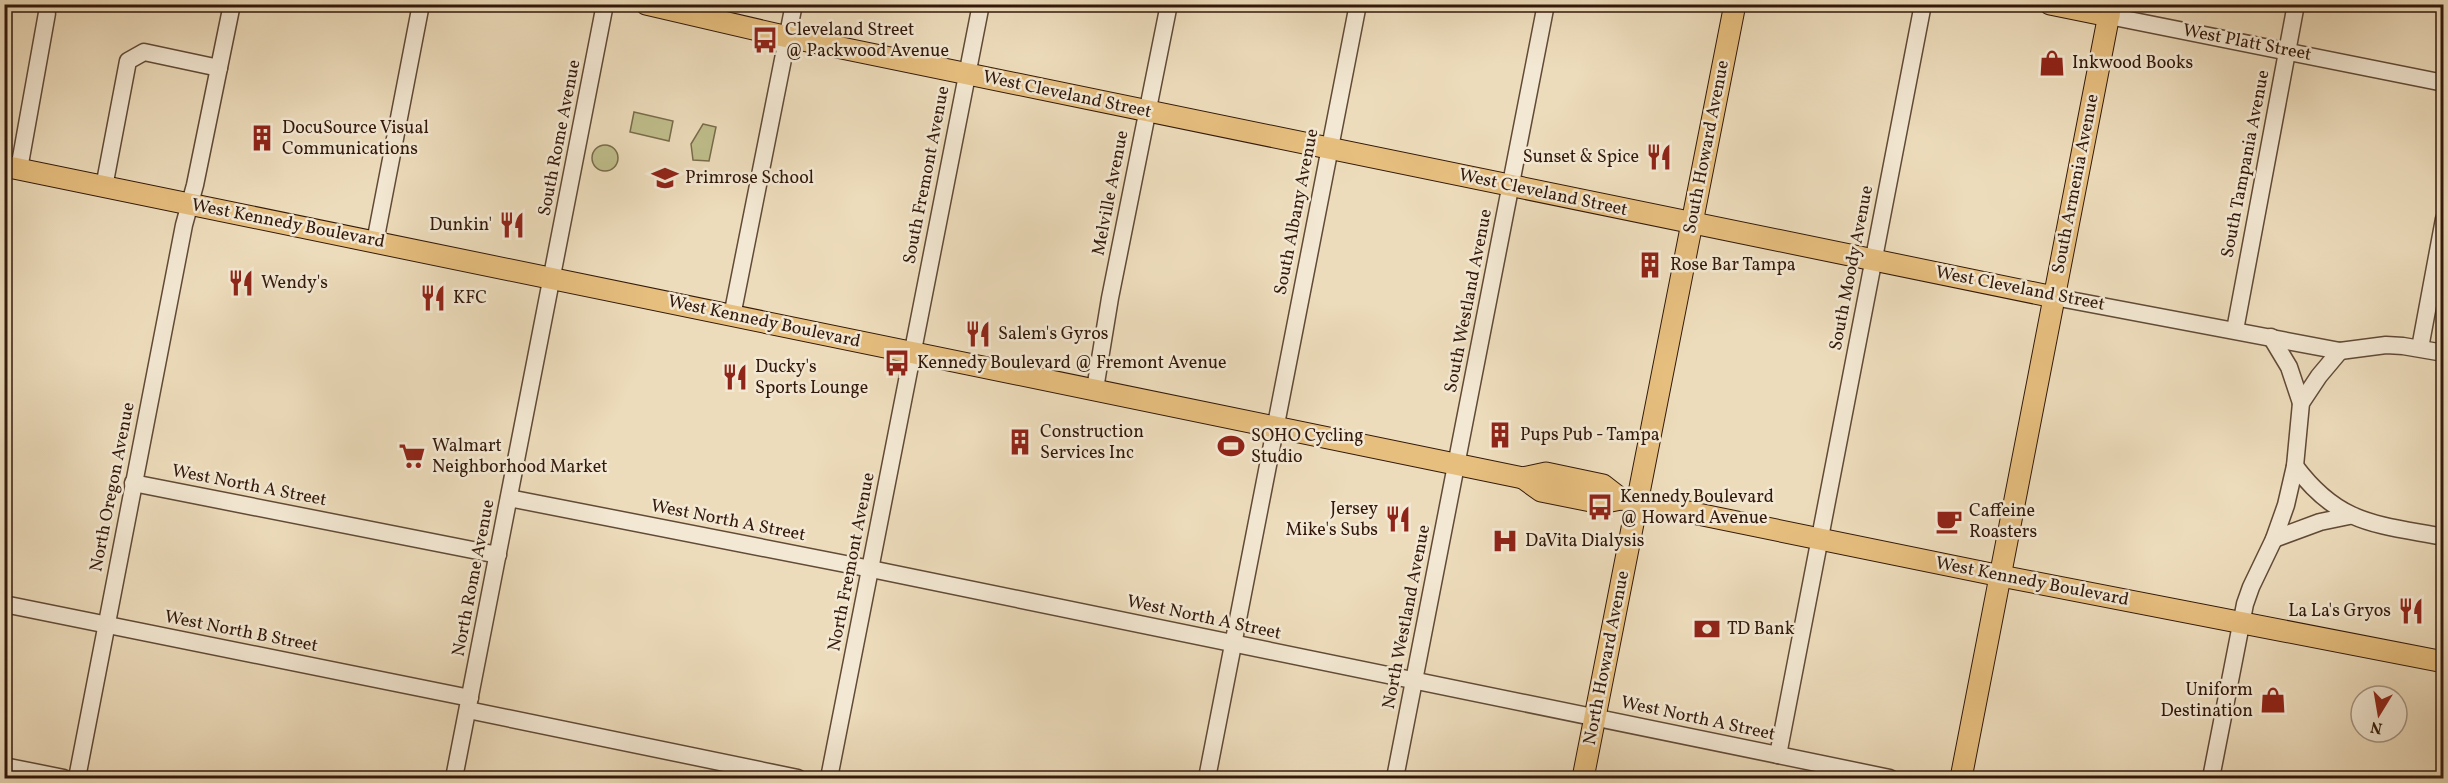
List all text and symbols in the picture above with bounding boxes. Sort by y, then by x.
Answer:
place label: Cleveland Street @ Packwood Avenue [785,18,949,64]
street label: West Platt Street [2181,18,2313,68]
bus stop icon: Cleveland Street @ Packwood Avenue [750,25,780,55]
shop icon: Inkwood Books [2037,48,2067,78]
place label: Inkwood Books [2072,51,2193,76]
street label: South Rome Avenue [533,58,587,218]
street label: South Howard Avenue [1678,58,1736,236]
street label: West Cleveland Street [980,65,1154,125]
street label: South Tampania Avenue [2216,68,2276,260]
street label: South Fremont Avenue [897,84,957,266]
street label: South Armenia Avenue [2046,92,2106,276]
place label: DocuSource Visual Communications [282,116,429,162]
building icon: DocuSource Visual Communications [247,123,277,153]
street label: South Albany Avenue [1269,127,1325,297]
street label: Melville Avenue [1087,128,1135,258]
restaurant icon: Sunset & Spice [1644,142,1674,172]
place label: Sunset & Spice [1523,145,1639,170]
school or university icon: Primrose School [650,163,680,193]
street label: West Cleveland Street [1456,163,1630,223]
place label: Primrose School [685,166,814,191]
street label: South Moody Avenue [1824,183,1880,353]
street label: West Kennedy Boulevard [189,193,387,255]
street label: South Westland Avenue [1439,207,1499,395]
restaurant icon: Dunkin' [497,210,527,240]
place label: Dunkin' [429,213,492,238]
building icon: Rose Bar Tampa [1635,250,1665,280]
place label: Rose Bar Tampa [1670,253,1796,278]
street label: West Cleveland Street [1933,260,2107,318]
restaurant icon: Wendy's [226,268,256,298]
place label: Wendy's [261,271,328,296]
restaurant icon: KFC [418,283,448,313]
place label: KFC [453,286,487,311]
street label: West Kennedy Boulevard [665,289,863,355]
restaurant icon: Salem's Gyros [963,319,993,349]
place label: Salem's Gyros [998,322,1108,347]
bus stop icon: Kennedy Boulevard @ Fremont Avenue [882,348,912,378]
place label: Kennedy Boulevard @ Fremont Avenue [917,351,1227,376]
place label: Ducky's Sports Lounge [755,355,868,401]
restaurant icon: Ducky's Sports Lounge [720,362,750,392]
street label: North Oregon Avenue [84,400,142,574]
place label: Construction Services Inc [1040,420,1144,466]
building icon: Pups Pub - Tampa [1485,420,1515,450]
place label: Pups Pub - Tampa [1520,423,1660,448]
place label: SOHO Cycling Studio [1251,424,1363,470]
building icon: Construction Services Inc [1005,427,1035,457]
sports icon: SOHO Cycling Studio [1216,431,1246,461]
place label: Walmart Neighborhood Market [432,434,607,480]
supermarket icon: Walmart Neighborhood Market [397,441,427,471]
street label: West North A Street [169,459,329,513]
street label: North Fremont Avenue [822,470,882,654]
place label: Kennedy Boulevard @ Howard Avenue [1620,485,1774,531]
bus stop icon: Kennedy Boulevard @ Howard Avenue [1585,492,1615,522]
street label: West North A Street [648,494,808,548]
street label: North Rome Avenue [447,497,501,659]
place label: Jersey Mike's Subs [1286,497,1378,543]
place label: Caffeine Roasters [1969,499,2037,545]
restaurant icon: Jersey Mike's Subs [1383,504,1413,534]
cafe icon: Caffeine Roasters [1934,506,1964,536]
street label: North Westland Avenue [1377,523,1437,711]
hospital icon: DaVita Dialysis [1490,526,1520,556]
place label: DaVita Dialysis [1525,529,1645,554]
street label: West Kennedy Boulevard [1933,551,2131,613]
street label: North Howard Avenue [1578,569,1636,747]
street label: West North A Street [1124,589,1284,647]
restaurant icon: La La's Gryos [2396,596,2426,626]
place label: La La's Gryos [2288,599,2391,624]
street label: West North B Street [162,605,320,659]
bank icon: TD Bank [1692,614,1722,644]
place label: TD Bank [1727,617,1795,642]
place label: Uniform Destination [2160,678,2253,724]
north arrow [2349,684,2409,744]
shop icon: Uniform Destination [2258,685,2288,715]
street label: West North A Street [1618,690,1778,748]
text: N [2368,715,2384,739]

